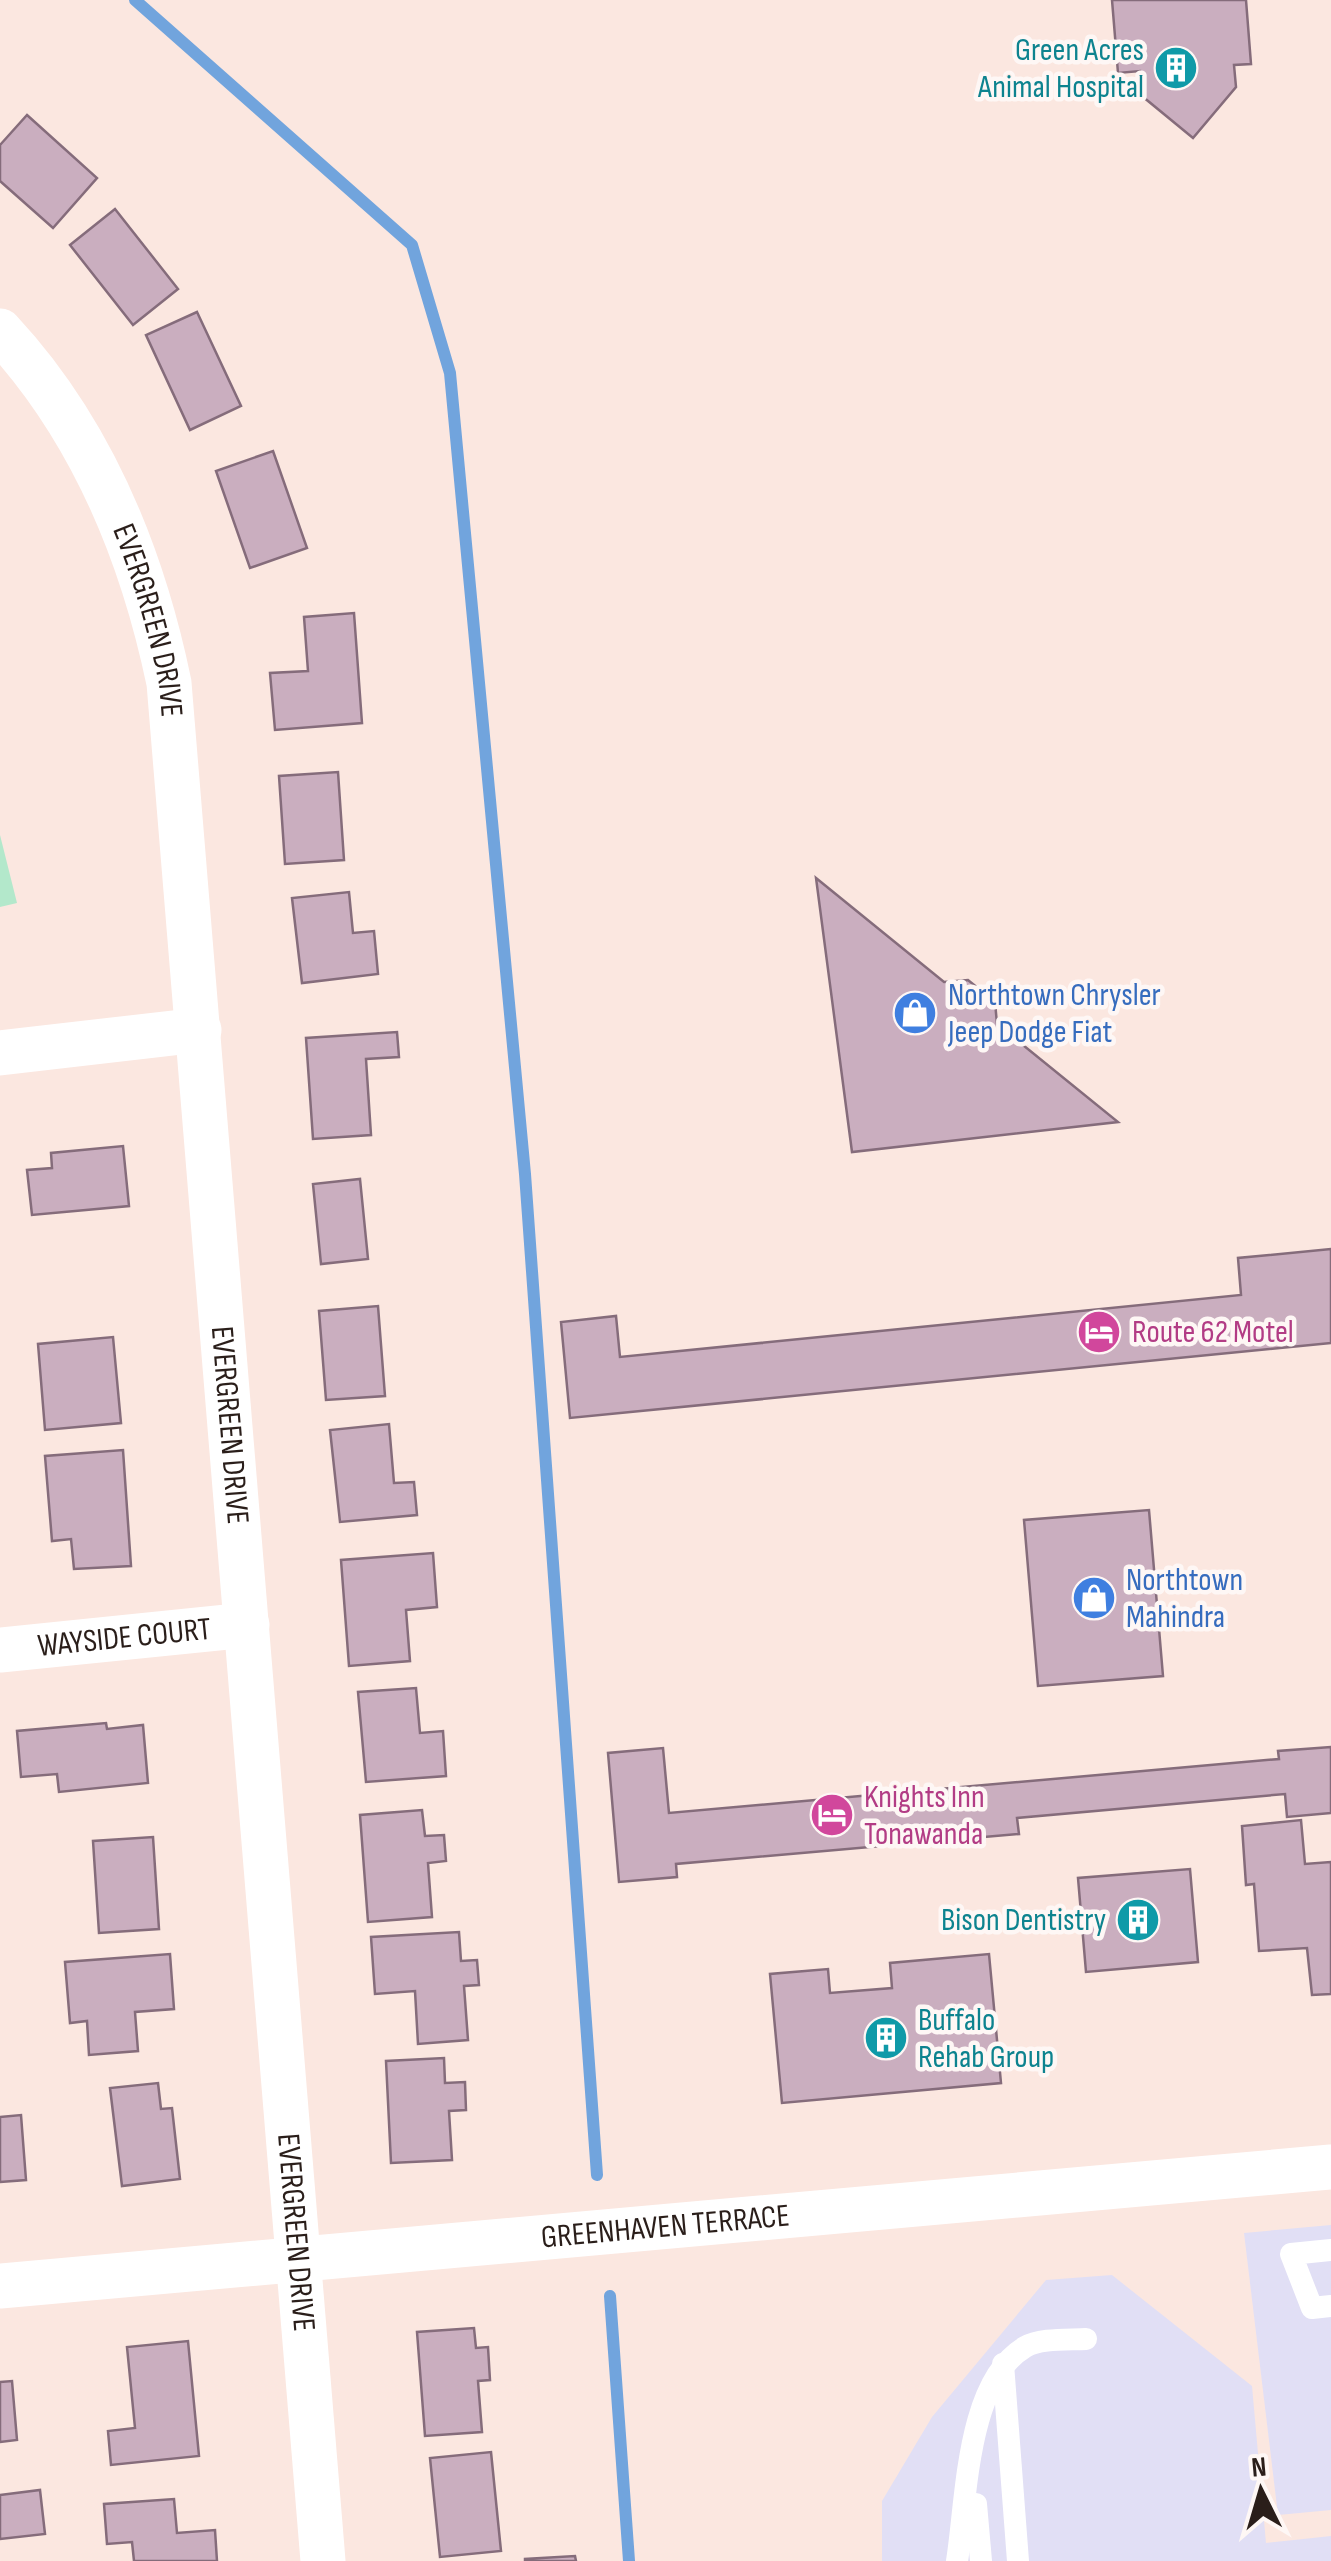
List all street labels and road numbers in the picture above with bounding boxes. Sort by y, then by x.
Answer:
street label: EVERGREEN DRIVE [104,518,191,718]
street label: EVERGREEN DRIVE [202,1325,257,1526]
street label: WAYSIDE COURT [36,1609,213,1666]
street label: EVERGREEN DRIVE [269,2132,324,2333]
street label: GREENHAVEN TERRACE [539,2196,791,2257]

